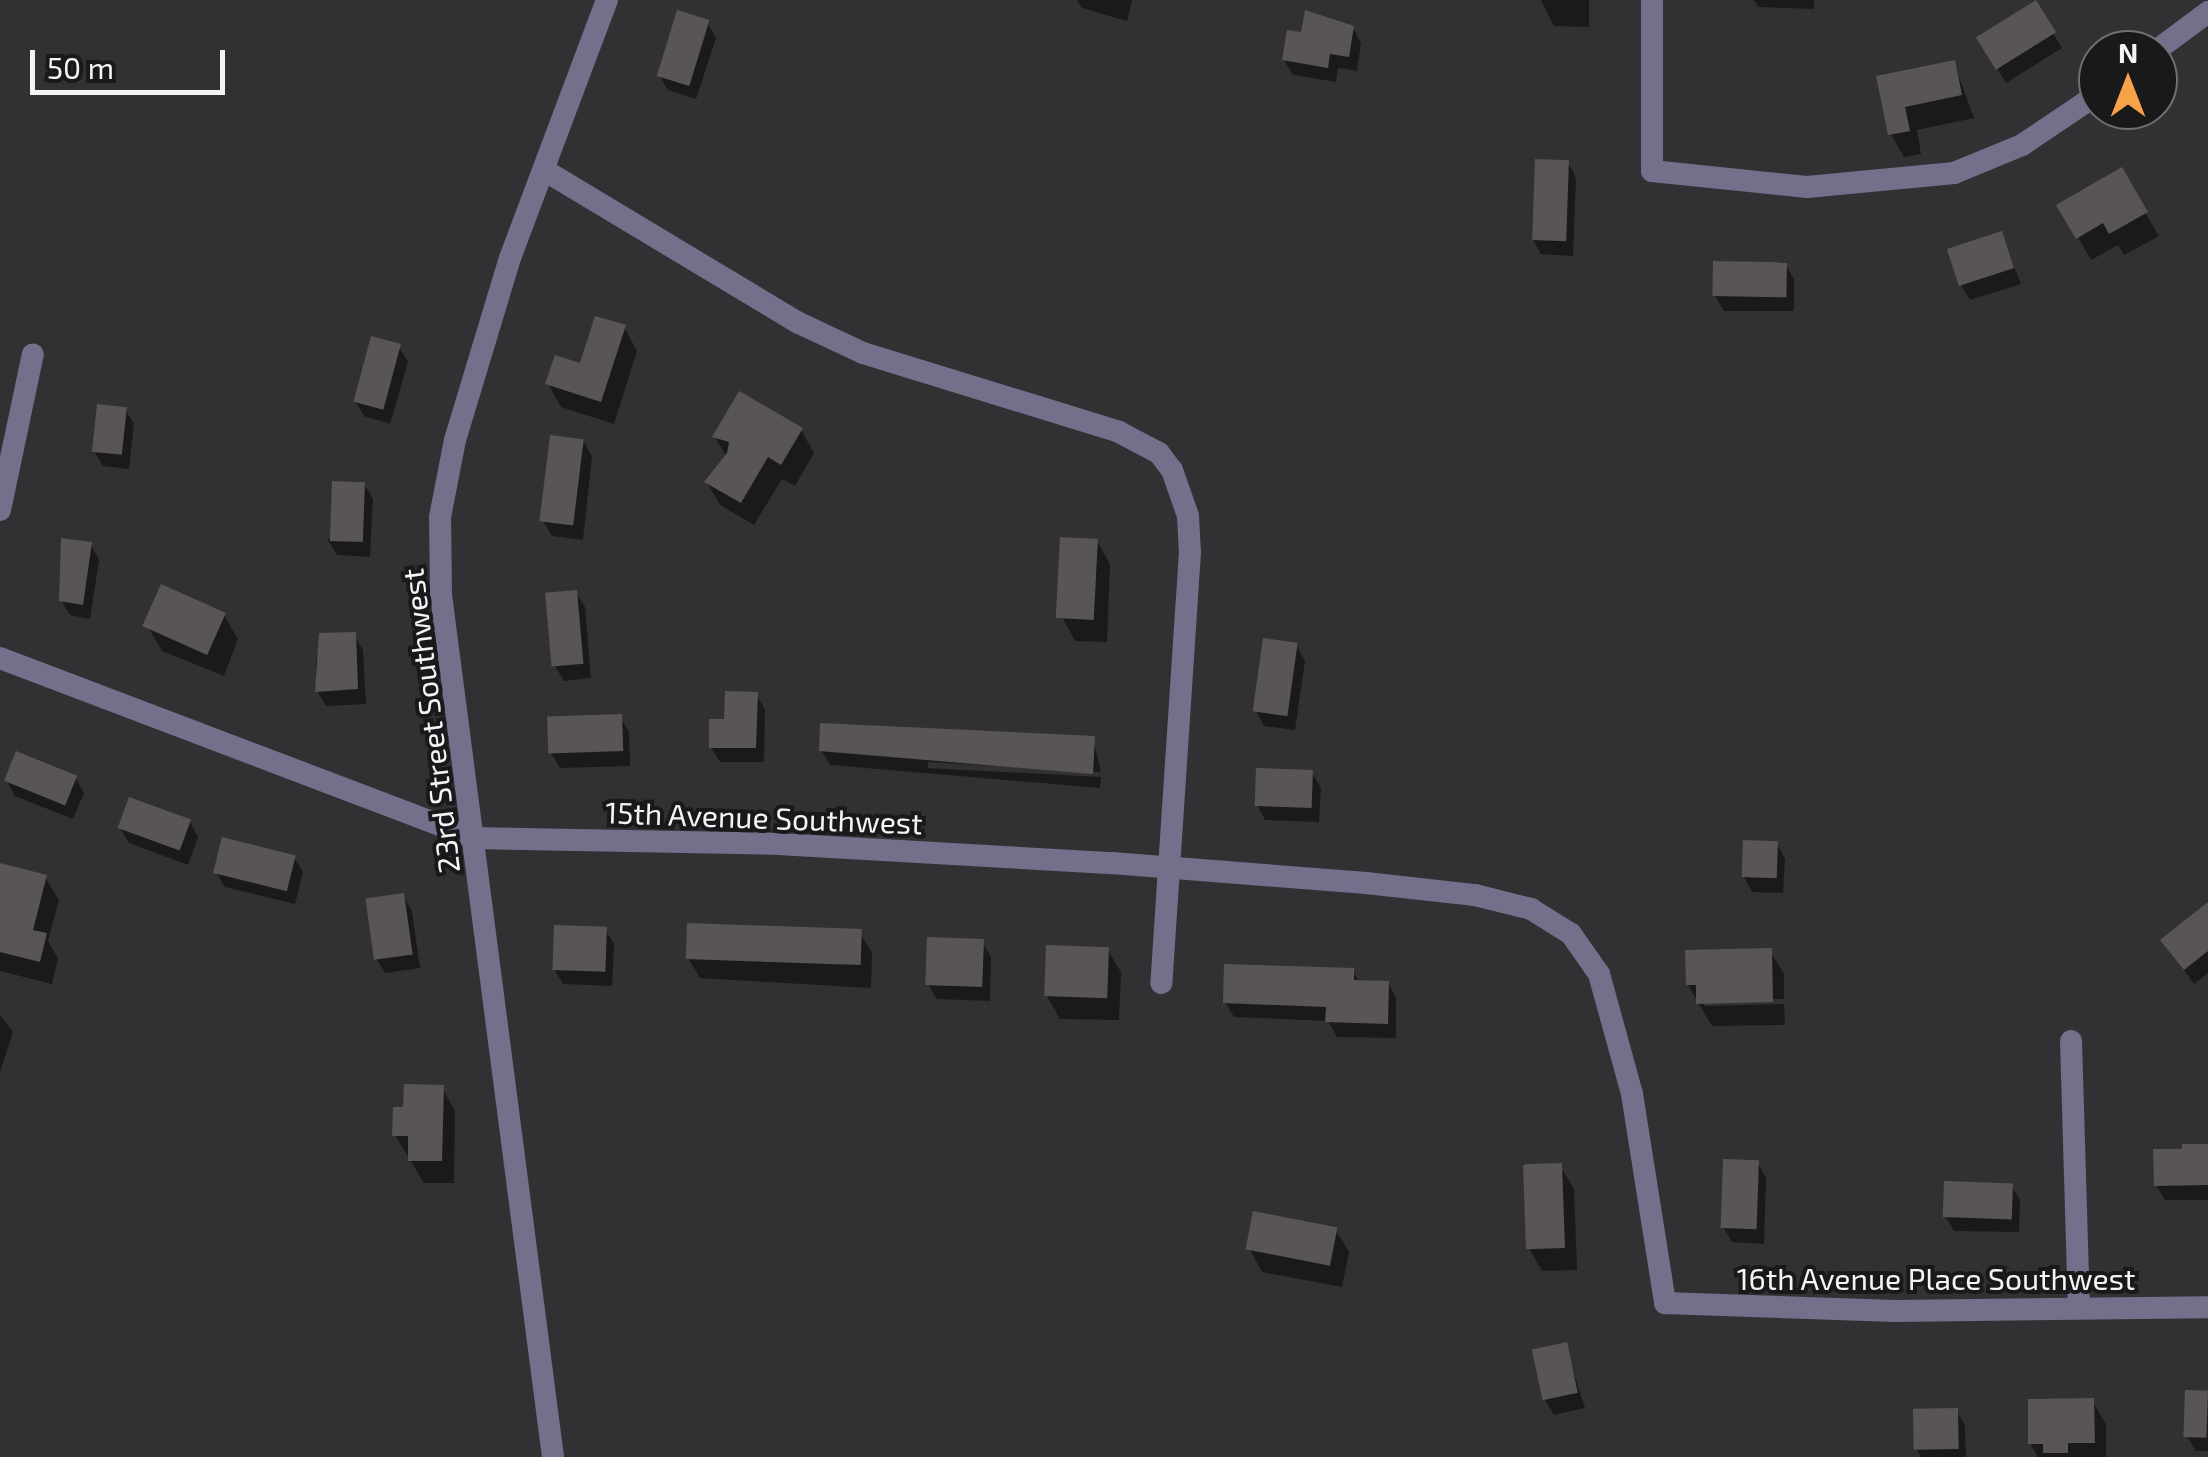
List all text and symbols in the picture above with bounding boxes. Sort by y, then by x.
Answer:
scale bar [35,30,230,92]
north arrow [2078,30,2178,130]
text: N [2118,35,2138,69]
text: 50 m [47,49,114,85]
street label: 23rd Street Southwest [393,567,467,875]
street label: 15th Avenue Southwest [604,793,924,841]
street label: 16th Avenue Place Southwest [1736,1260,2136,1296]

